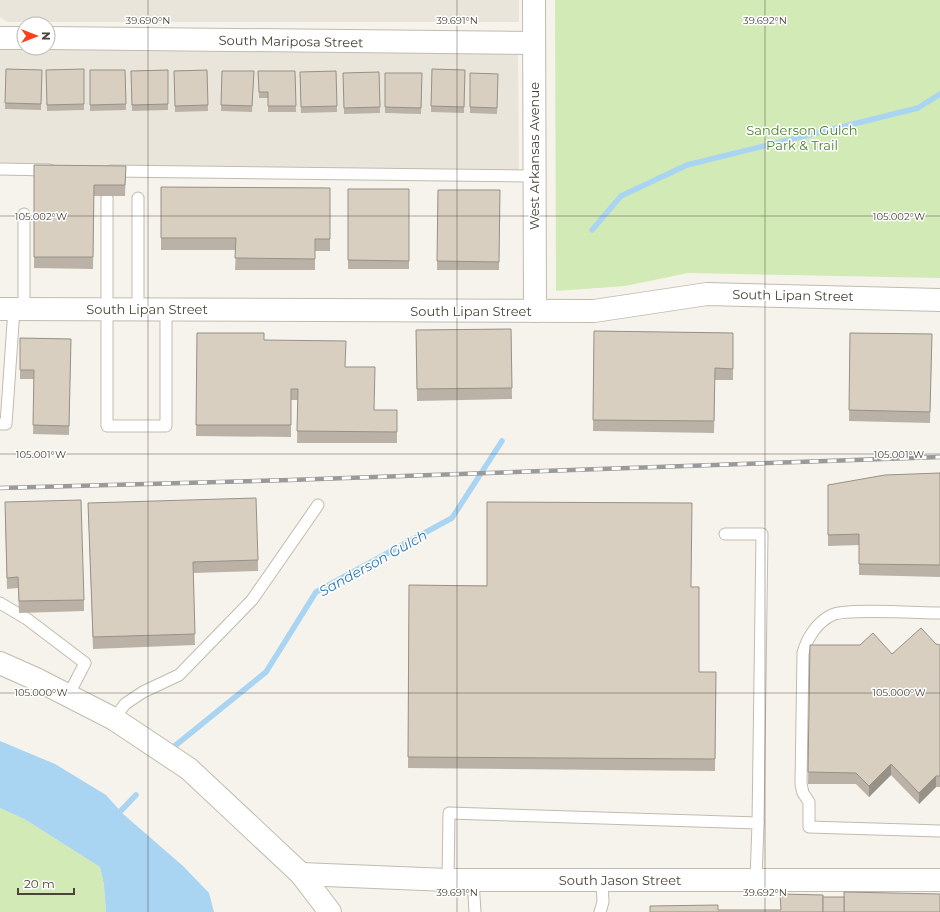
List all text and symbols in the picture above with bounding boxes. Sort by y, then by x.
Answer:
text: 39.690°N [126,14,170,27]
text: 39.691°N [436,14,478,27]
text: 39.692°N [743,14,787,27]
north arrow [16,16,56,56]
text: N [39,32,53,40]
street label: South Mariposa Street [218,32,364,50]
street label: West Arkansas Avenue [526,82,542,230]
park label: Sanderson Gulch Park & Trail [746,122,858,153]
text: 105.002°W [15,210,67,223]
text: 105.002°W [873,210,925,223]
street label: South Lipan Street [732,286,854,304]
street label: South Lipan Street [86,301,208,317]
street label: South Lipan Street [410,303,532,319]
text: 105.001°W [16,448,66,461]
text: 105.001°W [874,448,924,461]
water label: Sanderson Gulch [316,526,430,600]
text: 105.000°W [14,686,68,699]
text: 105.000°W [872,686,926,699]
scale bar [18,870,74,896]
street label: South Jason Street [559,872,681,888]
text: 20 m [24,876,55,891]
text: 39.691°N [436,886,478,899]
text: 39.692°N [743,886,787,899]

